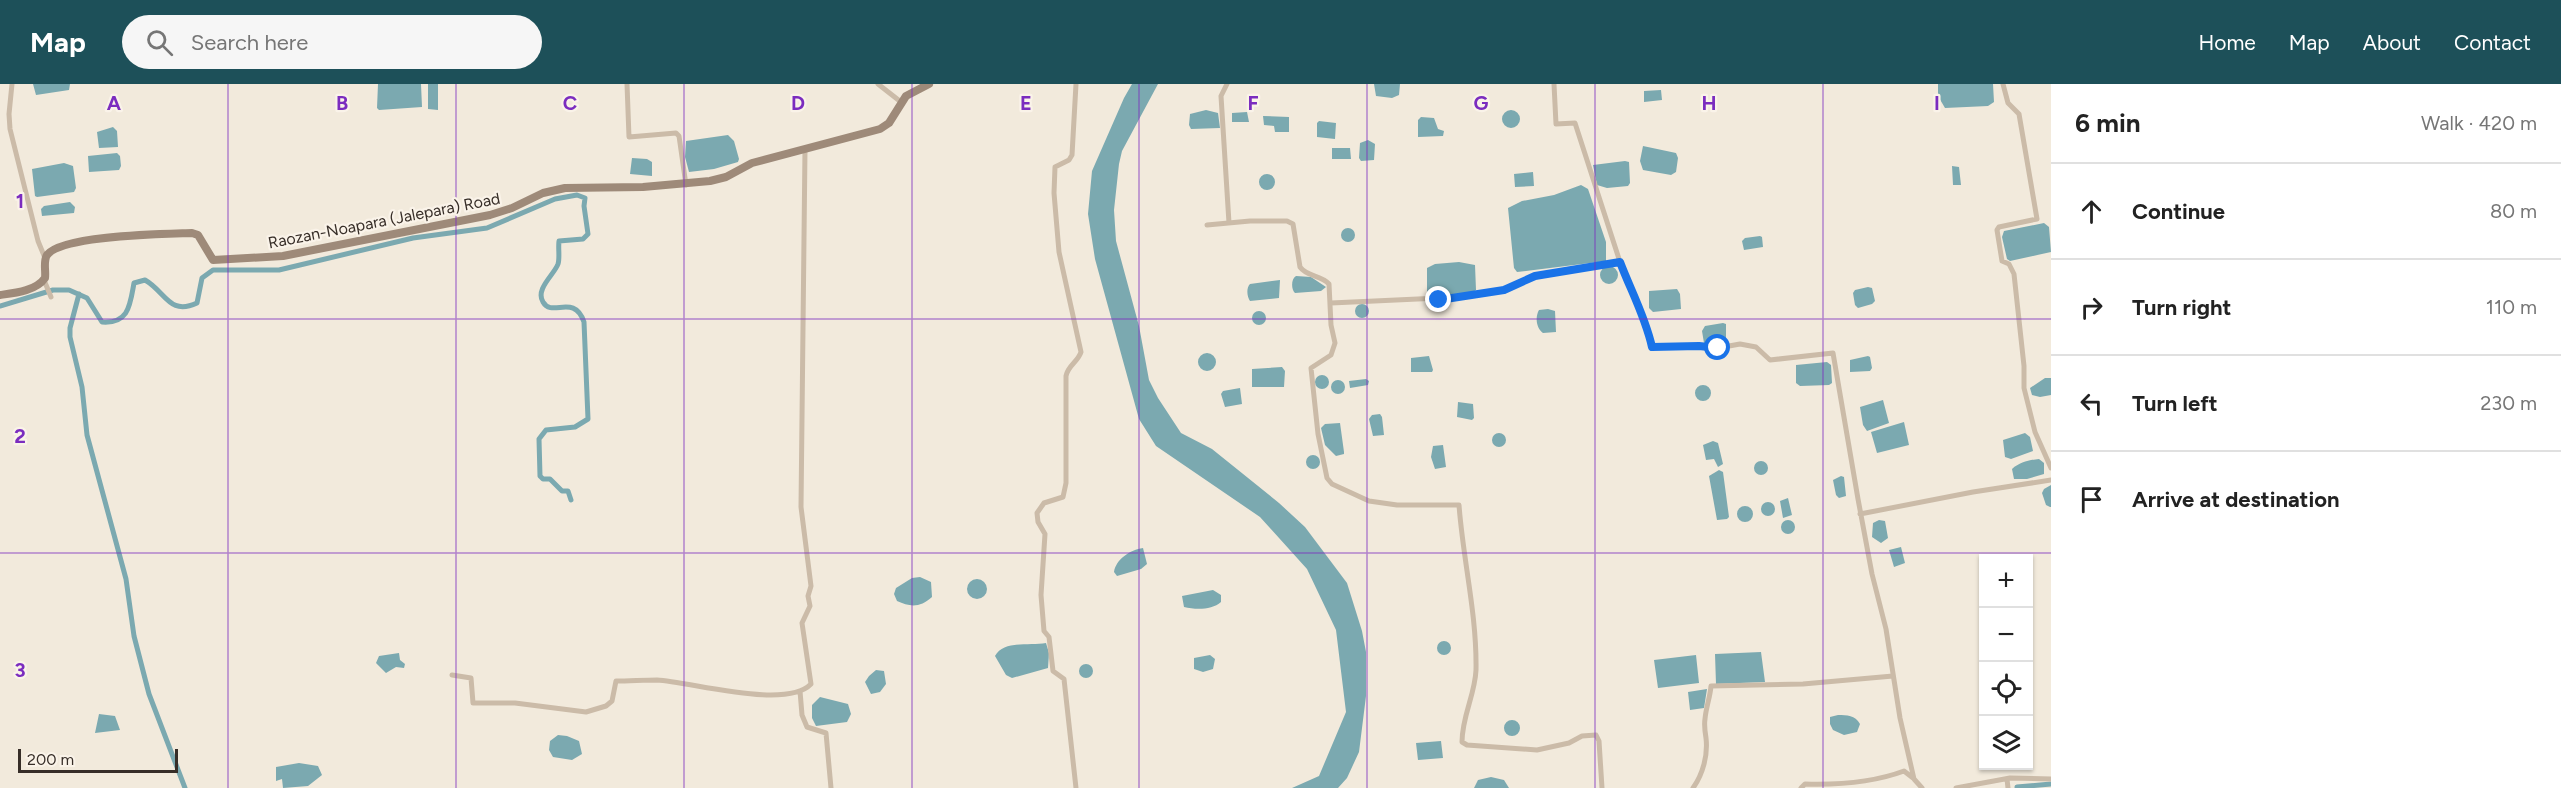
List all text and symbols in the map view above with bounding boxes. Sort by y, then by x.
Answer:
search box [122,15,542,69]
text: Map [30,25,86,59]
icon: search [143,26,176,59]
text: Search here [191,29,308,56]
text: Home [2199,30,2256,55]
text: Map [2289,30,2330,55]
text: About [2363,30,2421,55]
text: Contact [2454,30,2531,55]
text: A [107,91,122,115]
text: B [336,91,348,115]
text: C [563,91,577,115]
text: D [791,91,805,115]
text: E [1020,91,1032,115]
text: F [1247,91,1259,115]
text: G [1474,91,1489,115]
text: H [1702,91,1717,115]
text: I [1934,91,1940,115]
text: 6 min [2075,107,2141,139]
text: Walk · 420 m [2421,111,2537,135]
text: 1 [16,189,24,213]
street label: Raozan-Noapara (Jalepara) Road [266,189,502,252]
icon: ahead [2075,195,2108,228]
text: Continue [2132,198,2225,225]
text: 80 m [2490,199,2537,223]
route end [1425,286,1451,312]
icon: right [2075,291,2108,324]
text: Turn right [2132,294,2231,321]
text: 110 m [2486,295,2537,319]
route start [1704,334,1730,360]
icon: left [2075,387,2108,420]
text: Turn left [2132,390,2218,417]
text: 230 m [2480,391,2537,415]
text: 2 [14,424,26,448]
icon: arrive [2075,483,2108,516]
text: Arrive at destination [2132,486,2340,513]
map controls [1979,554,2033,770]
button: + [1979,554,2033,608]
button: − [1979,608,2033,662]
text: 3 [14,658,26,682]
button: locate [1979,662,2033,716]
button: layers [1979,716,2033,770]
scale bar [18,746,178,774]
text: 200 m [27,750,74,769]

